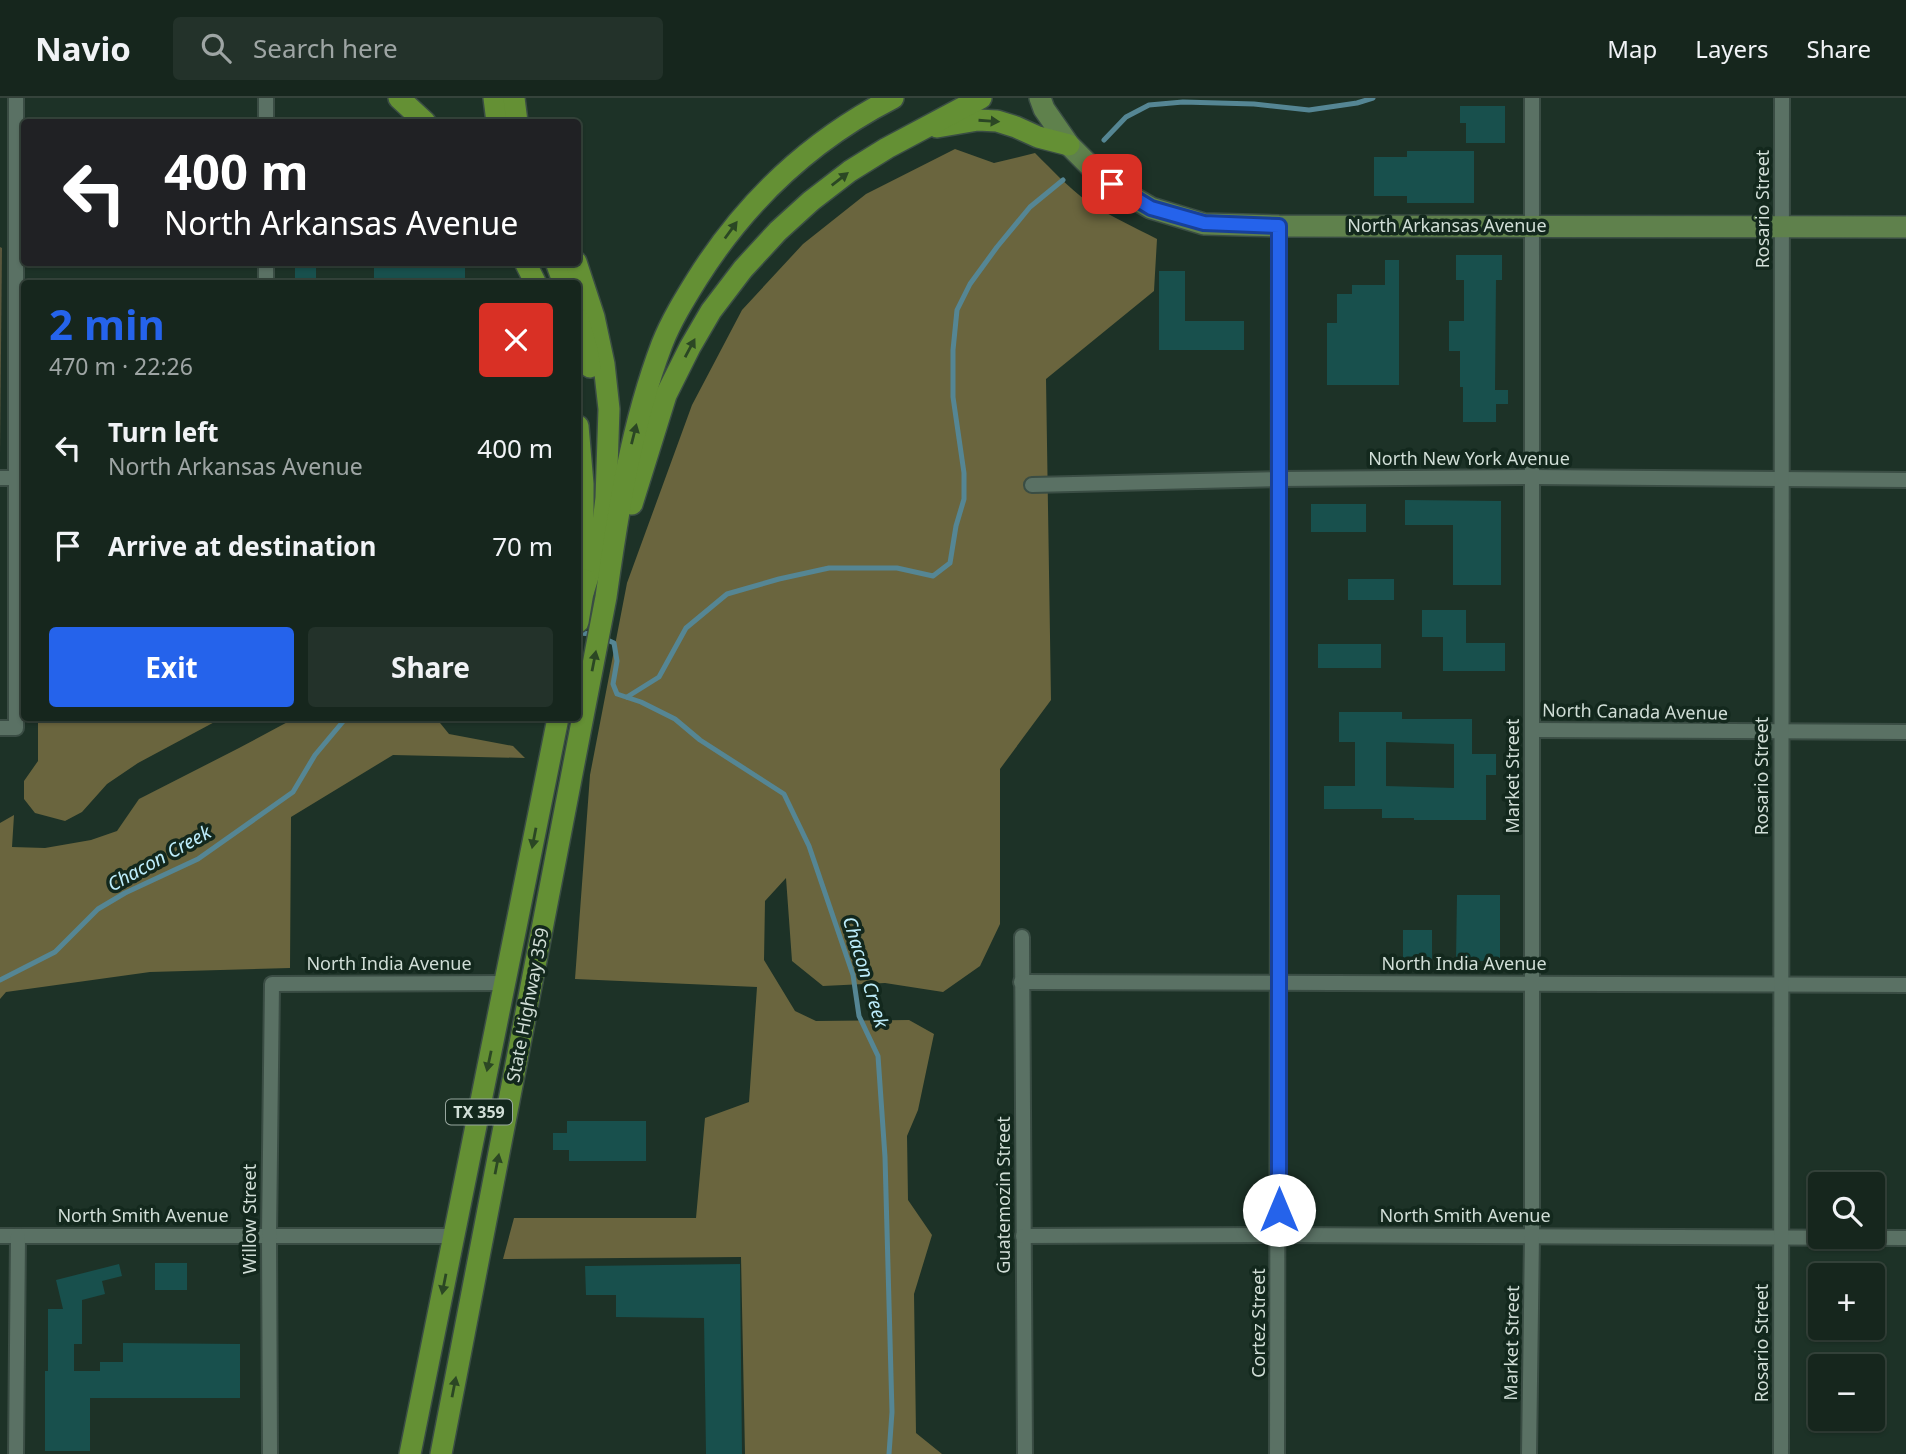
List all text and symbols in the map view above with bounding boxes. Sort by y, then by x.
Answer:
search box [173,17,663,80]
text: Navio [35,26,131,71]
icon: search [197,29,235,67]
text: Search here [253,30,398,66]
text: Map [1607,32,1657,65]
text: Layers [1695,32,1769,65]
text: Share [1807,32,1871,65]
one-way arrow [978,116,1000,127]
text: 400 m [164,138,309,204]
icon: left [49,147,140,238]
street label: Rosario Street [1750,149,1774,268]
pin [1082,154,1142,214]
icon: arrive [1093,165,1131,203]
one-way arrow [830,171,848,186]
text: North Arkansas Avenue [164,201,518,244]
street label: North Arkansas Avenue [1347,213,1547,237]
one-way arrow [724,221,738,239]
text: 2 min [49,295,165,352]
button: close [479,303,553,377]
one-way arrow [684,338,696,357]
text: 470 m · 22:26 [49,350,193,382]
text: Turn left [108,414,219,450]
one-way arrow [629,423,640,445]
icon: left [49,429,87,467]
text: 400 m [477,430,553,466]
street label: North New York Avenue [1368,446,1570,470]
text: North Arkansas Avenue [108,450,363,482]
icon: arrive [49,527,87,565]
text: Arrive at destination [108,528,377,564]
text: 70 m [492,528,553,564]
button: Exit [49,627,294,707]
button: Share [308,627,553,707]
one-way arrow [589,650,600,672]
street label: North Canada Avenue [1542,697,1728,725]
street label: Rosario Street [1749,716,1773,835]
street label: Market Street [1500,718,1524,834]
water label: Chacon Creek [102,818,216,897]
one-way arrow [529,827,540,849]
water label: Chacon Creek [837,913,895,1031]
street label: State Highway 359 [500,925,554,1084]
street label: North India Avenue [306,951,472,975]
street label: North India Avenue [1381,951,1547,975]
one-way arrow [484,1050,495,1072]
road number: TX 359 [446,1100,512,1124]
street label: Guatemozin Street [991,1116,1015,1274]
one-way arrow [492,1153,503,1175]
street label: Willow Street [237,1163,261,1274]
map controls [1808,1172,1885,1431]
button: search [1808,1172,1885,1249]
position arrow [1242,1173,1316,1247]
street label: North Smith Avenue [57,1203,229,1227]
street label: North Smith Avenue [1379,1203,1551,1227]
button: + [1808,1263,1885,1340]
street label: Cortez Street [1246,1268,1270,1378]
one-way arrow [438,1273,449,1295]
street label: Rosario Street [1749,1283,1773,1402]
street label: Market Street [1498,1285,1524,1401]
button: − [1808,1354,1885,1431]
one-way arrow [448,1376,459,1398]

